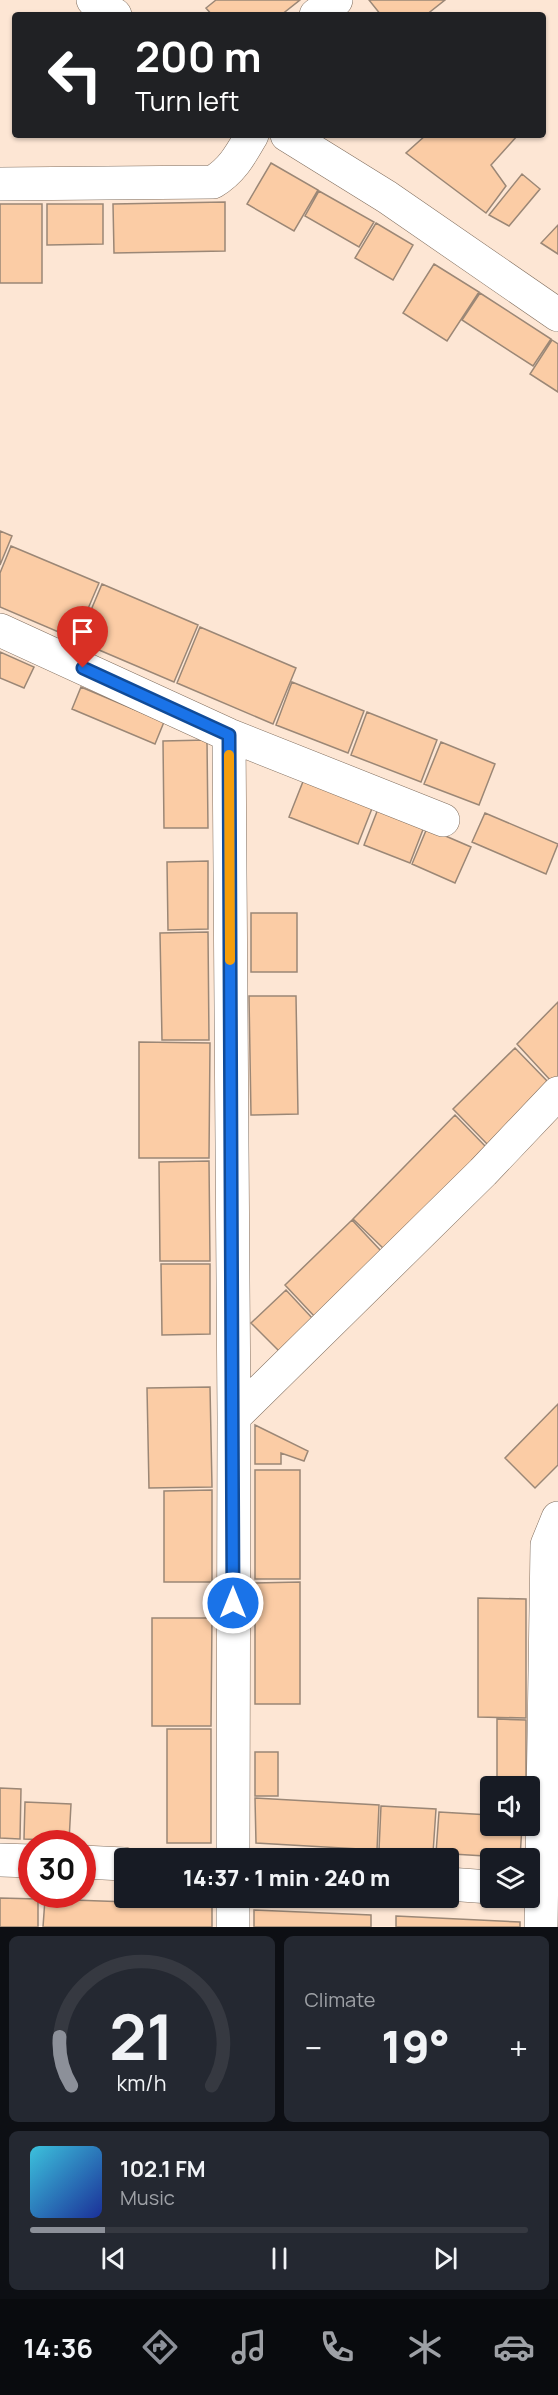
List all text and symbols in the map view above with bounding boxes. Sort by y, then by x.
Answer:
text: 200 m [135,27,261,85]
icon: left [36,36,114,114]
text: Turn left [135,82,239,119]
pin [57,606,108,668]
icon: arrive [66,615,99,648]
position arrow [201,1571,265,1635]
map controls [480,1776,540,1908]
button: sound [480,1776,540,1836]
speed limit sign: 30 [18,1830,96,1908]
button: layers [480,1848,540,1908]
text: 14:37 · 1 min · 240 m [183,1863,390,1893]
text: Climate [305,1986,376,2013]
text: 21 [110,1993,174,2079]
text: 19° [381,2015,450,2077]
text: − [305,2025,322,2070]
text: + [509,2025,528,2070]
text: km/h [117,2068,167,2097]
text: 102.1 FM [120,2154,206,2184]
text: Music [120,2184,175,2211]
icon: previous [97,2242,130,2275]
icon: pause [263,2242,296,2275]
icon: next [429,2242,462,2275]
icon: directions [139,2326,181,2368]
icon: music [228,2326,270,2368]
icon: phone [316,2326,358,2368]
icon: climate [404,2326,446,2368]
icon: car [493,2326,535,2368]
text: 14:36 [23,2329,93,2366]

